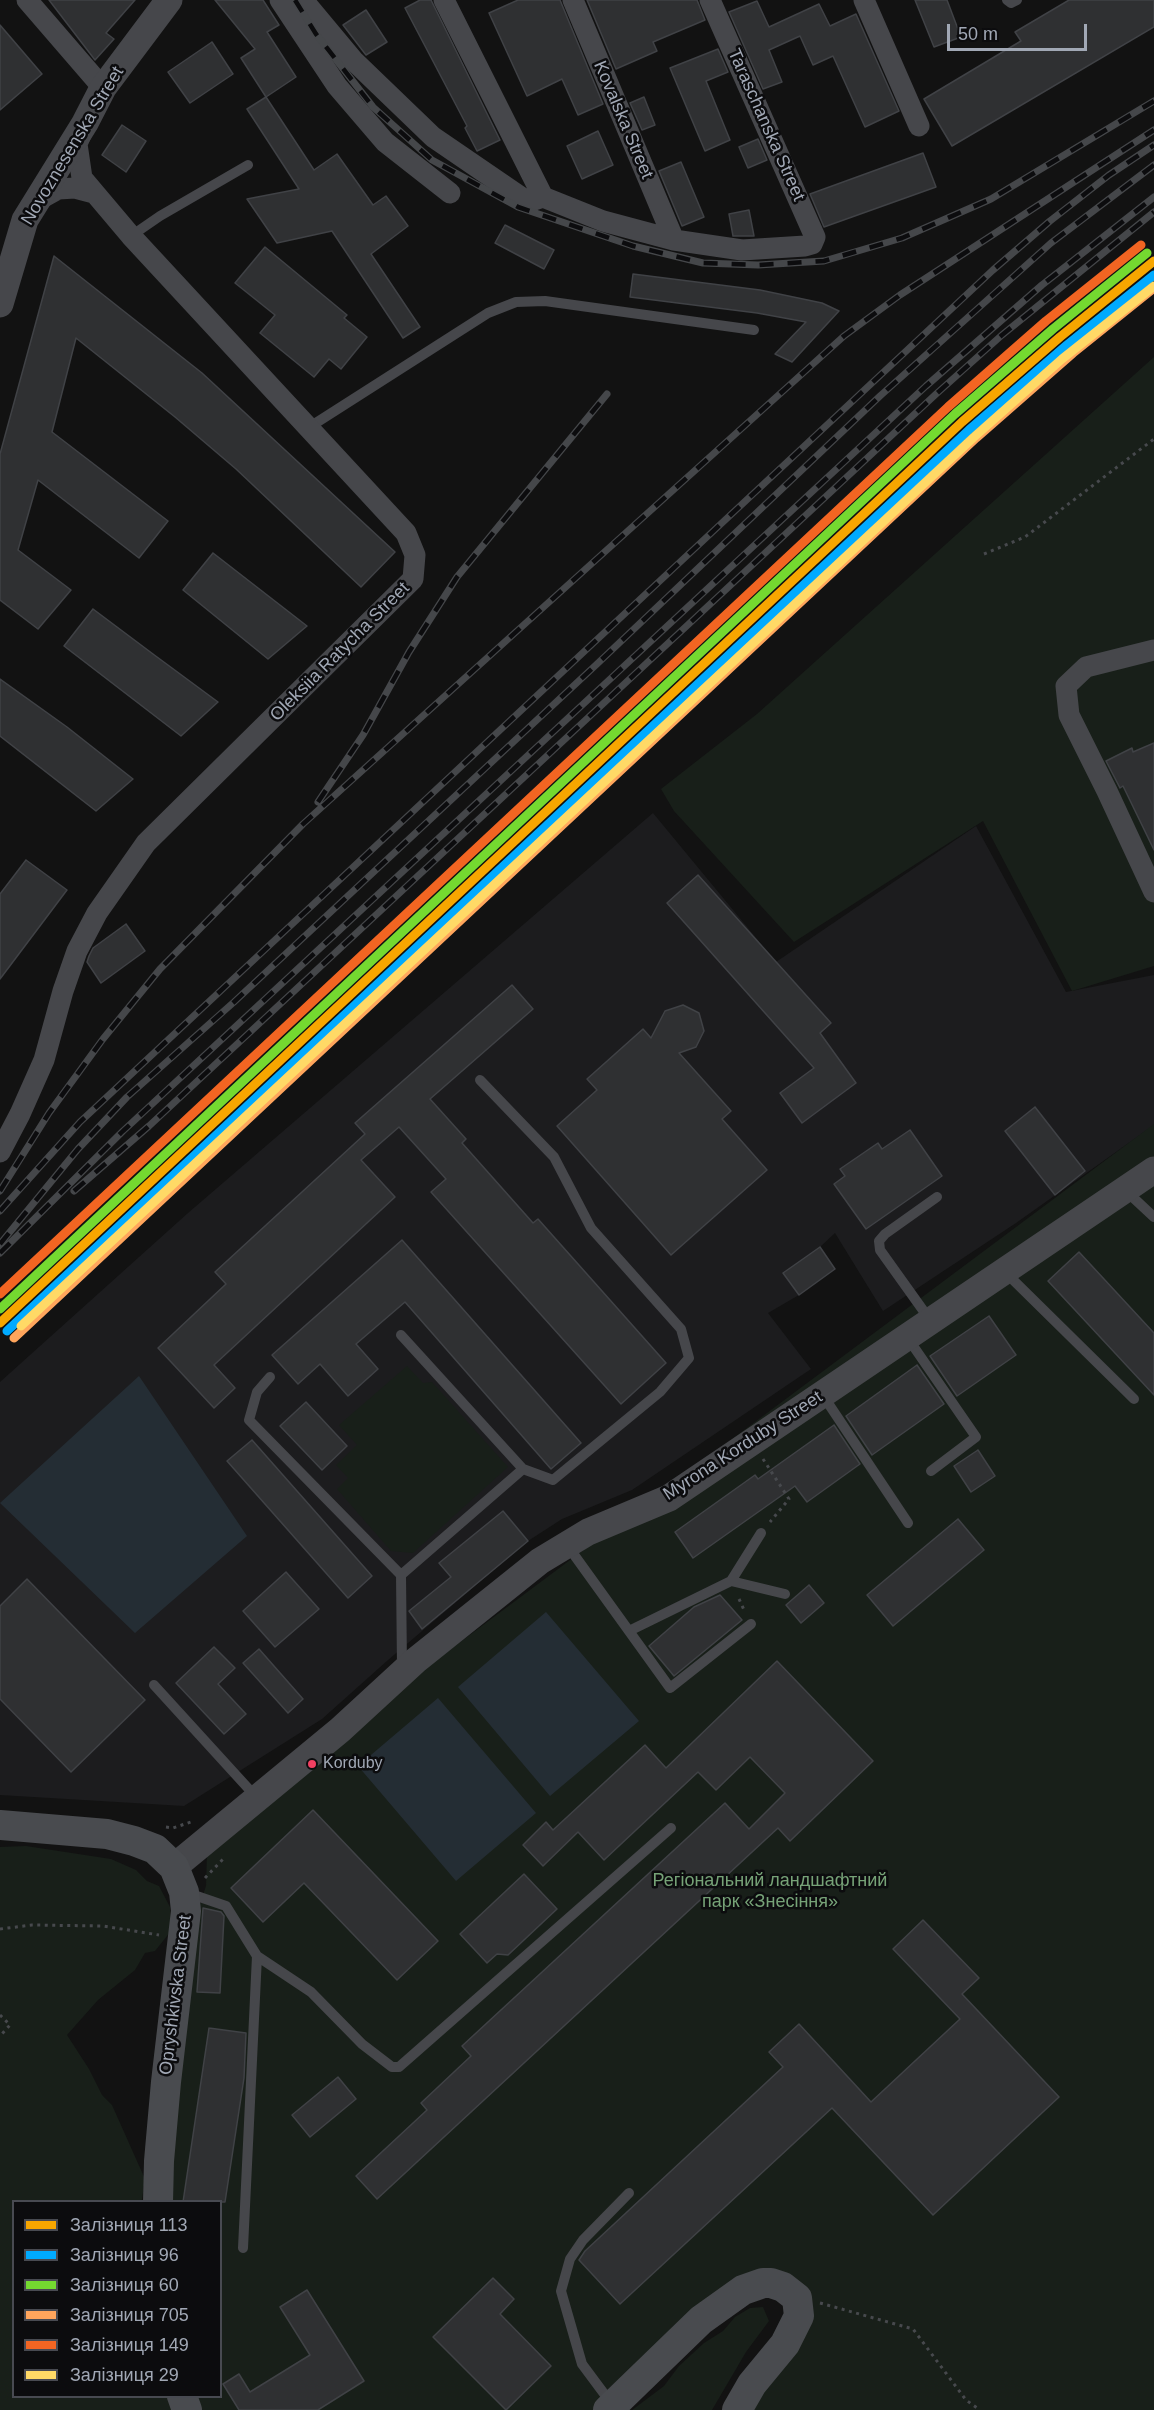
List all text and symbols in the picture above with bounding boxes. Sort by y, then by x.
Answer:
scale bar [950,12,1090,50]
text: 50 m [958,24,998,44]
street label: Taraschanska Street [723,46,809,204]
street label: Kovalska Street [588,58,658,182]
street label: Novoznesenska Street [17,63,129,229]
street label: Oleksiia Ratycha Street [266,578,414,726]
street label: Myrona Korduby Street [660,1387,826,1505]
place label: Korduby [323,1754,383,1774]
marker: Korduby [306,1758,318,1770]
park label: Регіональний ландшафтний парк «Знесіння» [653,1870,887,1912]
street label: Opryshkivska Street [155,1914,197,2076]
legend [12,2200,222,2398]
text: Залізниця 113 [70,2215,187,2235]
text: Залізниця 96 [70,2245,179,2265]
text: Залізниця 60 [70,2275,179,2295]
text: Залізниця 705 [70,2305,189,2325]
text: Залізниця 149 [70,2335,189,2355]
text: Залізниця 29 [70,2365,179,2385]

